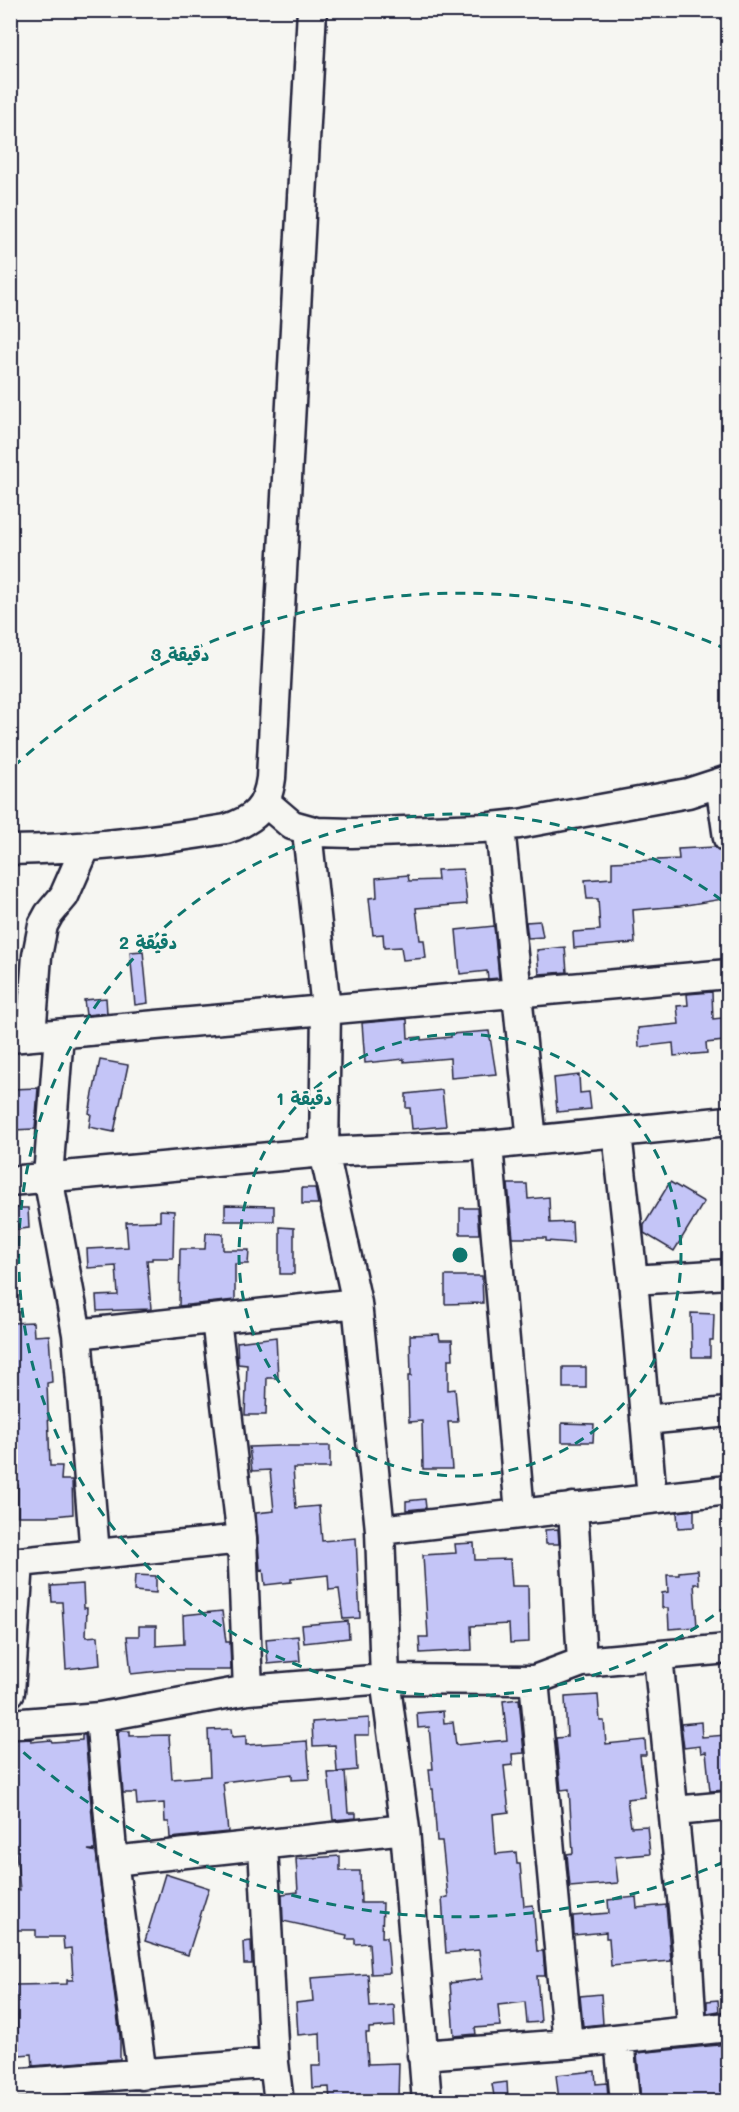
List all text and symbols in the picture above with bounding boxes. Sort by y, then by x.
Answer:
text: 3 دقيقة [151,642,209,666]
text: 2 دقيقة [119,930,177,954]
text: 1 دقيقة [276,1086,332,1110]
centre of rings [450,1245,470,1265]

